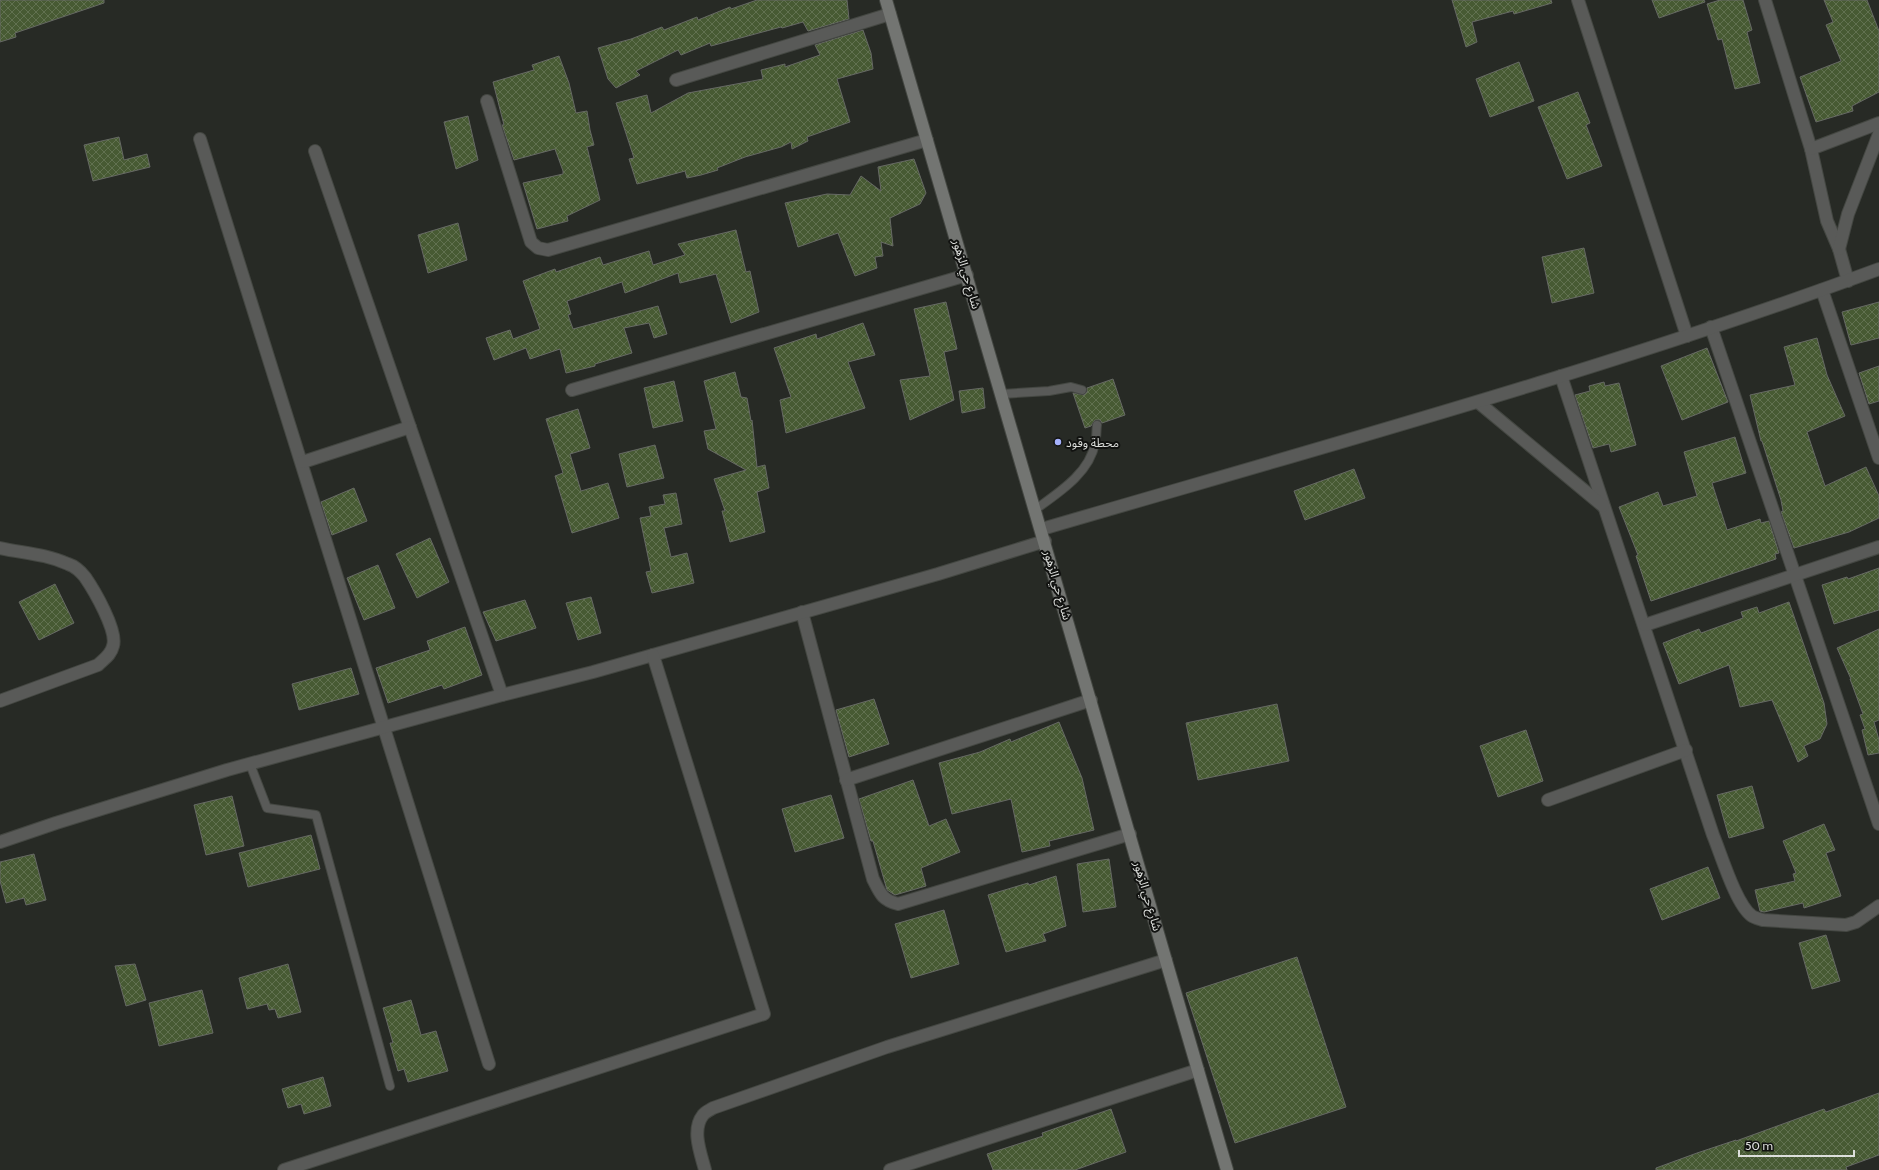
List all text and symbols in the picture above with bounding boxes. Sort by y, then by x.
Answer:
street label: شارع حي الزهور [947,236,984,311]
place label: محطة وقود [1066,435,1119,450]
marker: محطة وقود [1053,437,1063,447]
street label: شارع حي الزهور [1038,547,1075,622]
street label: شارع حي الزهور [1128,858,1165,933]
scale bar [1739,1132,1854,1158]
text: 50 m [1745,1138,1773,1153]

